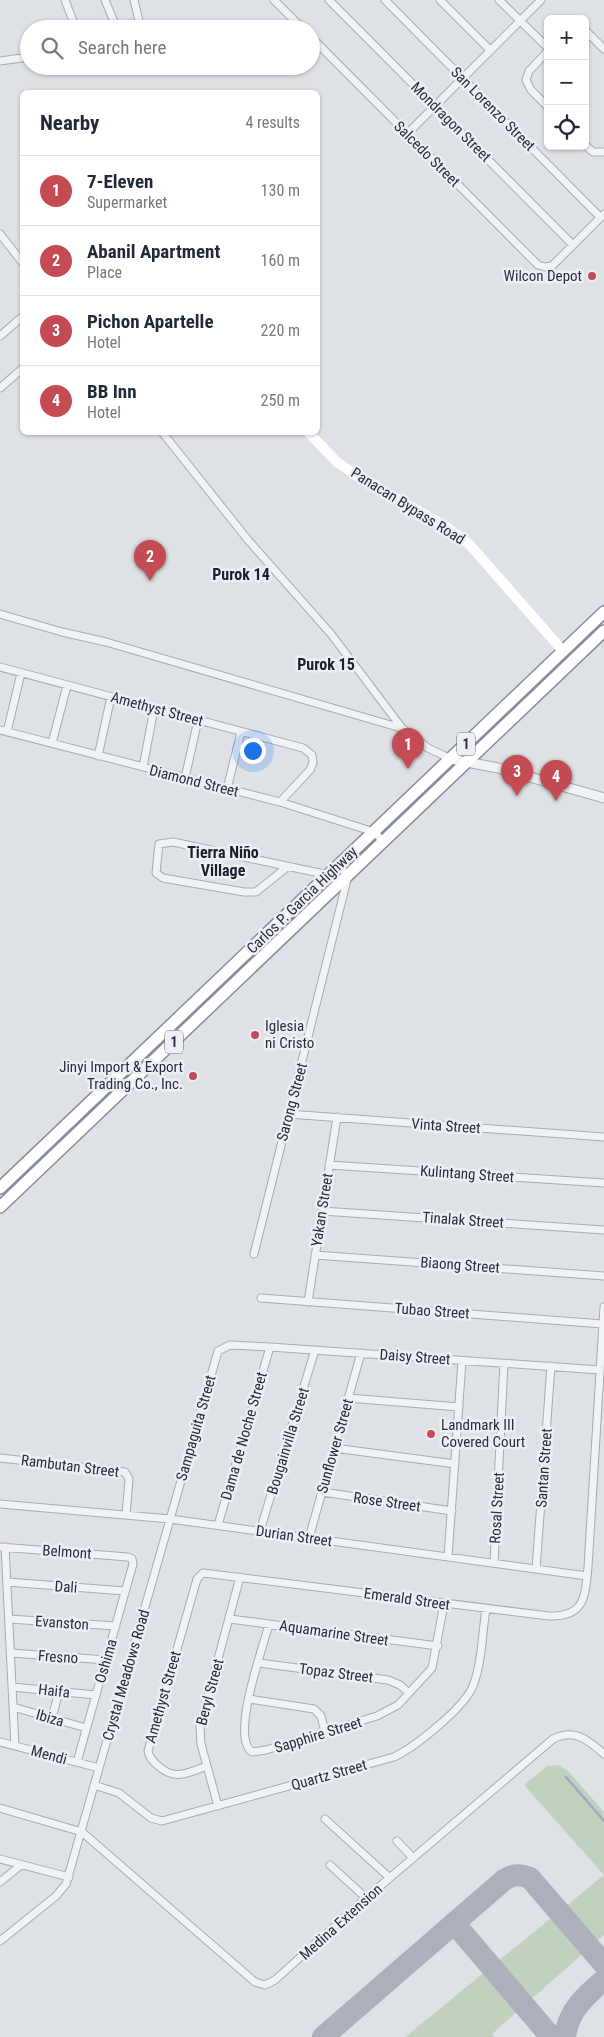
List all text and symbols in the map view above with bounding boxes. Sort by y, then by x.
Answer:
map controls [544,15,589,150]
button: + [544,15,589,60]
search box [20,20,320,75]
icon: search [38,34,66,62]
text: Search here [78,36,166,59]
button: − [544,60,589,105]
street label: San Lorenzo Street [447,63,539,155]
street label: Mondragon Street [407,78,495,166]
button: locate [544,105,589,150]
text: Nearby [40,111,99,135]
text: 4 results [245,113,300,132]
street label: Salcedo Street [390,117,464,191]
text: 7-Eleven [87,170,153,193]
text: 1 [52,181,60,200]
text: 130 m [261,181,300,200]
text: Supermarket [87,193,167,212]
text: Abanil Apartment [87,240,220,263]
text: 2 [52,251,60,270]
text: 160 m [261,251,300,270]
text: Place [87,263,122,282]
place label: Wilcon Depot [504,267,582,285]
marker: Wilcon Depot [586,270,598,282]
text: Pichon Apartelle [87,310,213,333]
text: 3 [52,321,60,340]
text: 220 m [261,321,300,340]
text: Hotel [87,333,121,352]
text: BB Inn [87,380,137,403]
text: 4 [52,391,60,410]
text: 250 m [261,391,300,410]
text: Hotel [87,403,121,422]
street label: Panacan Bypass Road [348,464,468,548]
pin: 2 [134,540,166,581]
district label: Purok 14 [212,565,270,584]
district label: Purok 15 [297,655,355,674]
street label: Amethyst Street [109,688,205,730]
pin: 1 [392,728,424,769]
road number: 1 [457,732,475,756]
your location [240,738,266,764]
pin: 3 [501,755,533,796]
pin: 4 [540,760,572,801]
street label: Diamond Street [148,761,240,801]
district label: Tierra Niño Village [187,843,259,880]
street label: Carlos P. Garcia Highway [243,843,361,957]
place label: Iglesia ni Cristo [265,1017,314,1052]
marker: Iglesia ni Cristo [249,1029,261,1041]
road number: 1 [165,1030,183,1054]
place label: Jinyi Import & Export Trading Co., Inc. [59,1058,183,1093]
street label: Sarong Street [273,1061,311,1143]
marker: Jinyi Import & Export Trading Co., Inc. [187,1070,199,1082]
street label: Vinta Street [411,1115,481,1137]
street label: Kulintang Street [419,1162,515,1186]
street label: Yakan Street [307,1172,337,1248]
street label: Tinalak Street [422,1208,504,1232]
street label: Biaong Street [420,1253,500,1277]
street label: Tubao Street [394,1299,470,1323]
street label: Daisy Street [379,1346,451,1368]
street label: Dama de Noche Street [217,1370,271,1502]
street label: Sampaguita Street [172,1373,220,1483]
street label: Bougainvilla Street [263,1385,313,1497]
street label: Sunflower Street [313,1397,357,1495]
place label: Landmark III Covered Court [441,1416,525,1451]
marker: Landmark III Covered Court [425,1428,437,1440]
street label: Santan Street [532,1428,556,1508]
street label: Rambutan Street [20,1451,120,1481]
street label: Rosal Street [486,1472,508,1544]
street label: Rose Street [352,1488,422,1516]
street label: Durian Street [255,1522,333,1550]
street label: Belmont [42,1541,92,1563]
street label: Dali [54,1577,78,1597]
street label: Emerald Street [363,1584,451,1614]
street label: Crystal Meadows Road [99,1607,153,1743]
street label: Evanston [34,1612,90,1634]
street label: Aquamarine Street [278,1616,390,1650]
street label: Oshima [91,1637,121,1685]
street label: Fresno [37,1647,79,1667]
street label: Amethyst Street [141,1649,185,1745]
street label: Beryl Street [192,1657,228,1727]
street label: Topaz Street [298,1660,374,1686]
street label: Haifa [37,1680,71,1702]
street label: Ibiza [34,1705,66,1731]
street label: Sapphire Street [272,1713,364,1757]
street label: Mendi [29,1742,69,1768]
street label: Quartz Street [289,1756,369,1794]
street label: Medina Extension [296,1880,386,1964]

